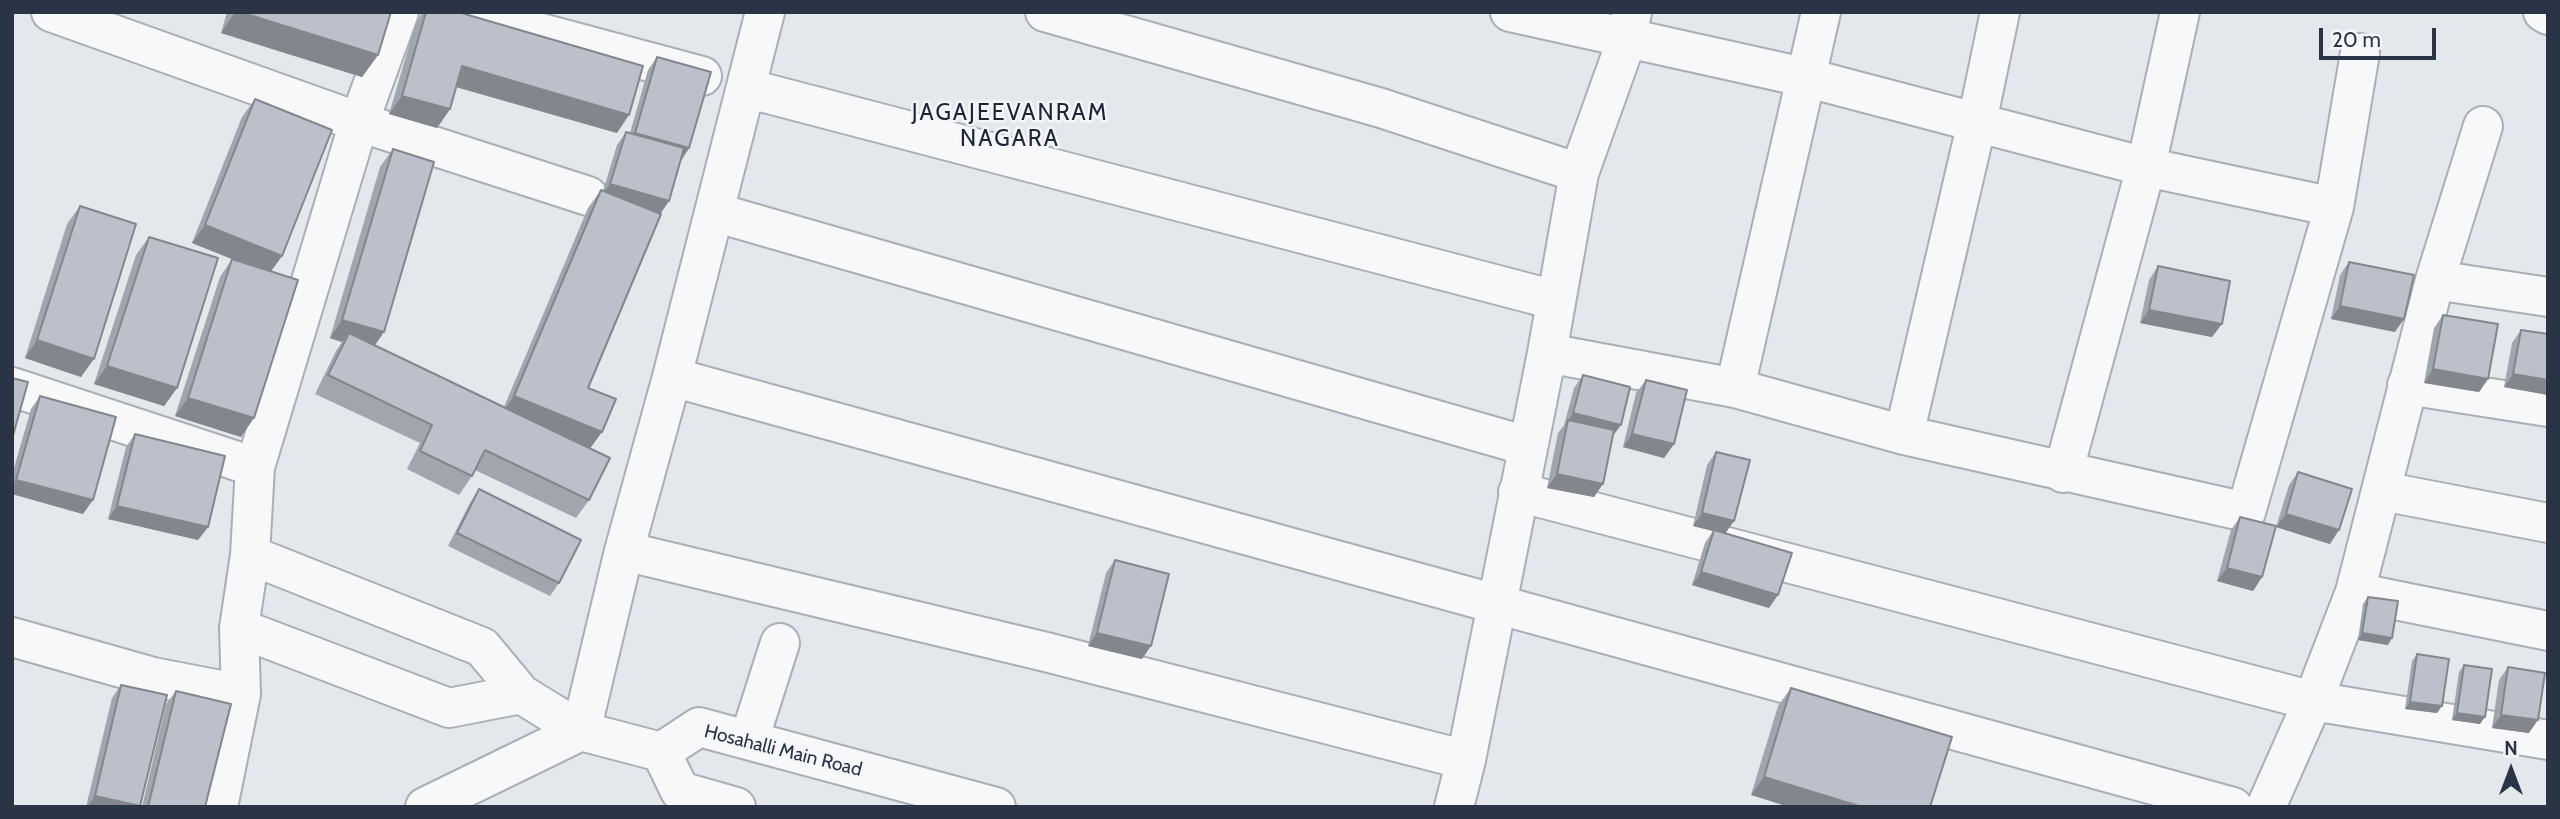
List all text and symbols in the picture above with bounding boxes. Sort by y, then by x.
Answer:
scale bar [2322,14,2439,58]
text: 20 m [2332,27,2381,52]
district label: JAGAJEEVANRAM NAGARA [913,99,1107,153]
street label: Hosahalli Main Road [702,720,864,782]
north arrow [2476,735,2546,805]
text: N [2504,737,2518,760]

